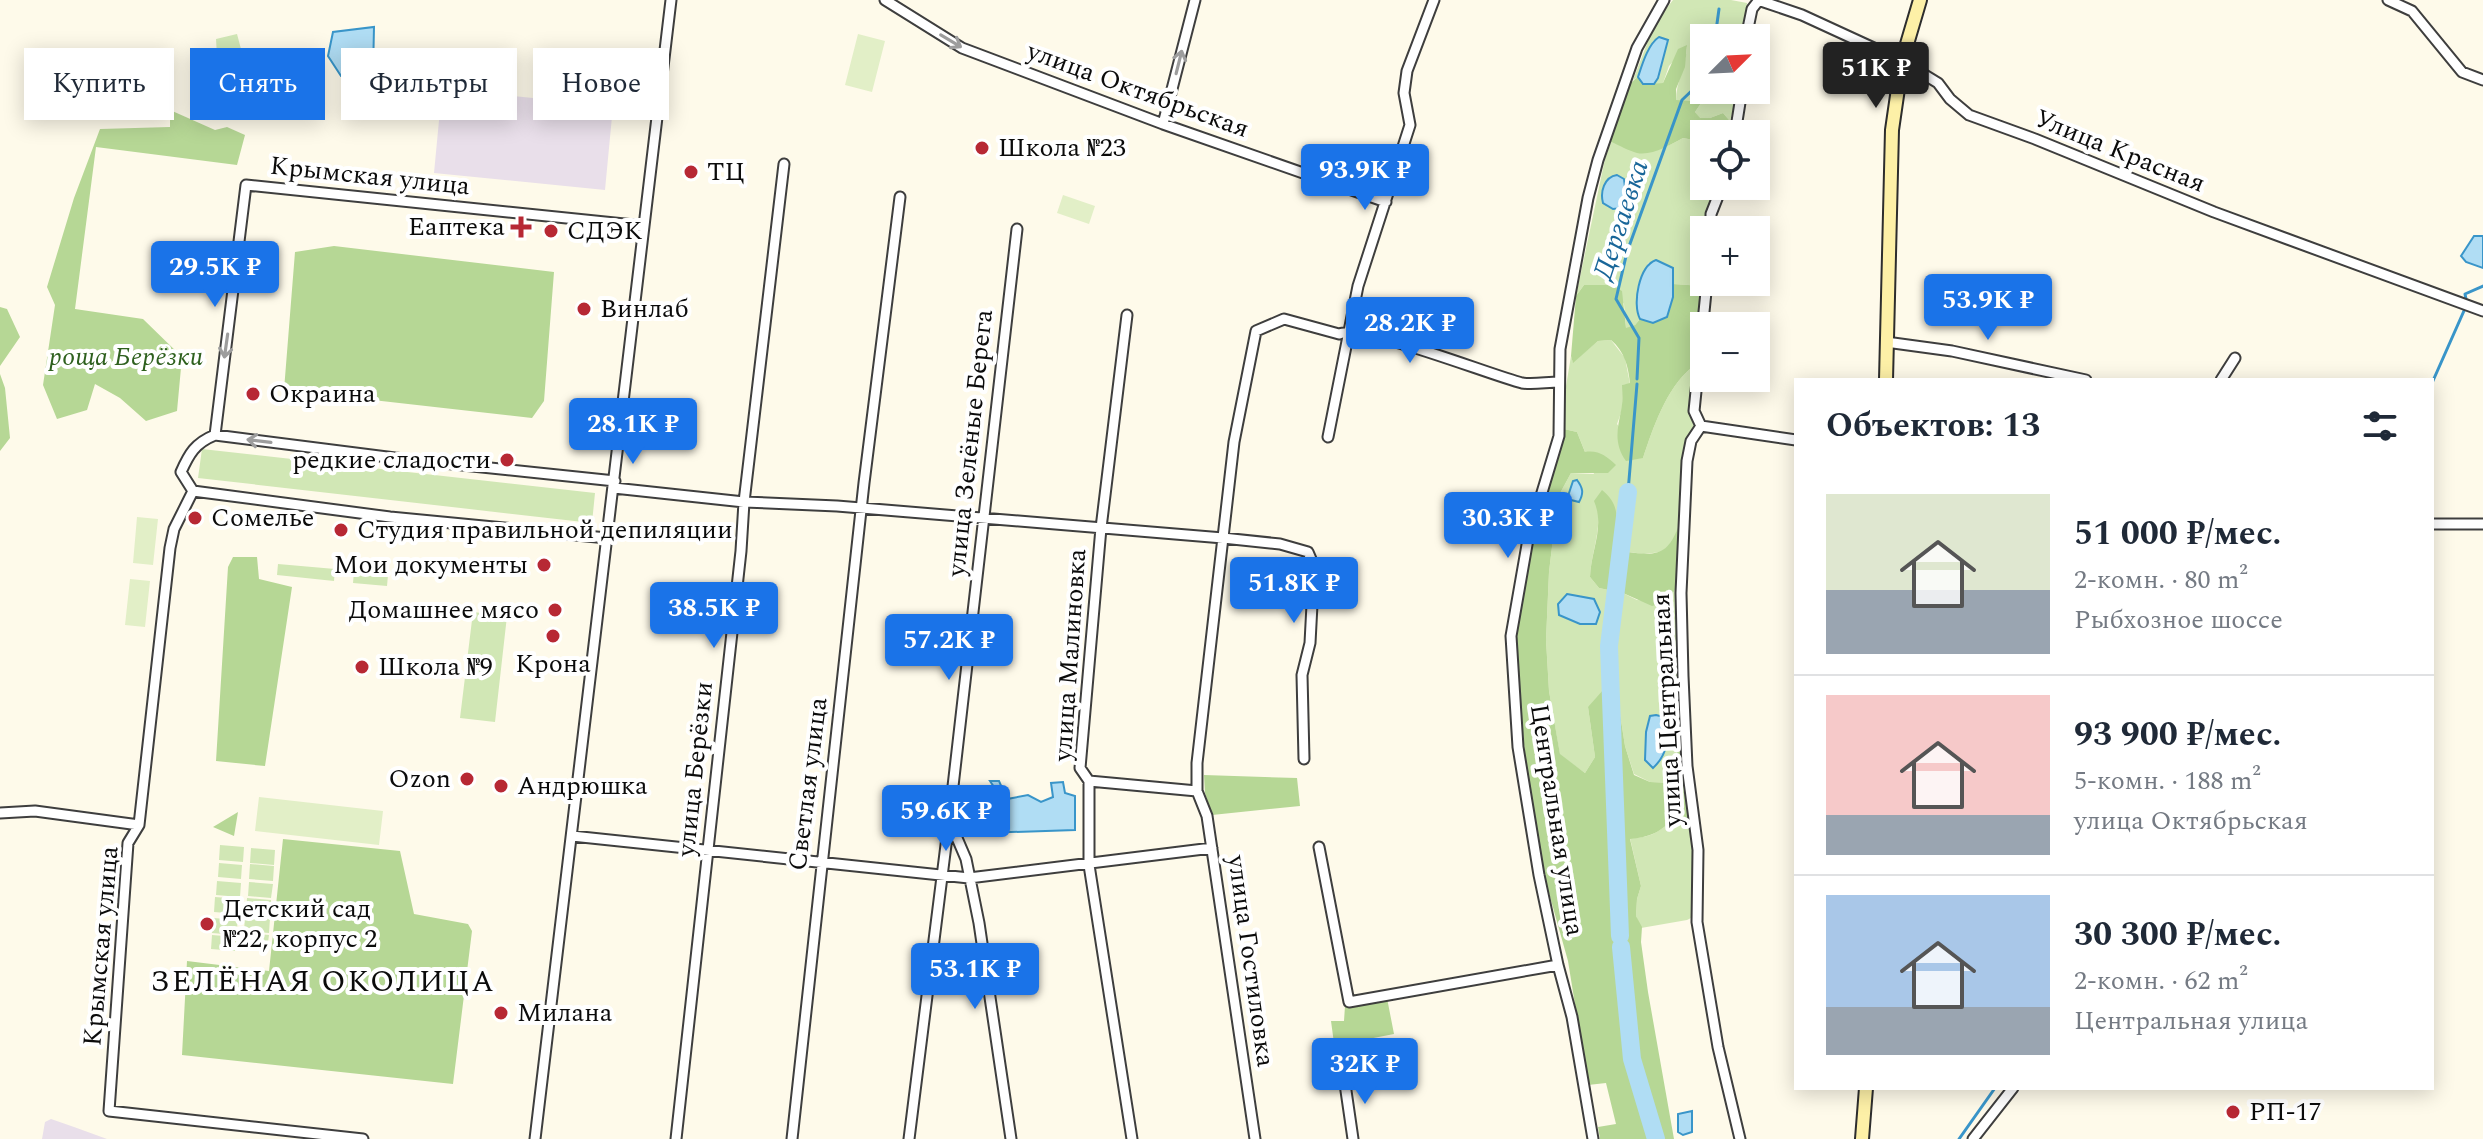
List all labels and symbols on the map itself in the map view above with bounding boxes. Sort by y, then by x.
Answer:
north arrow [1690,24,1770,104]
street label: улица Октябрьская [1020,31,1255,149]
one-way arrow [939,33,962,49]
pin: 51K ₽ [1820,42,1932,110]
one-way arrow [1173,50,1188,76]
street label: Улица Красная [2029,99,2211,203]
place label: Школа №23 [998,128,1126,168]
marker: Школа №23 [973,139,991,157]
pin: 93.9K ₽ [1291,144,1439,212]
street label: Крымская улица [268,146,472,206]
place label: ТЦ [707,152,745,192]
water label: Дергаевка [1581,154,1661,286]
marker: ТЦ [682,163,700,181]
place label: Еаптека [408,207,505,247]
place label: СДЭК [567,211,643,251]
marker: Еаптека [512,218,530,236]
marker: СДЭК [542,222,560,240]
pin: 29.5K ₽ [141,241,289,309]
pin: 53.9K ₽ [1914,274,2062,342]
place label: Винлаб [600,289,689,329]
pin: 28.2K ₽ [1336,297,1484,365]
marker: Винлаб [575,300,593,318]
street label: улица Зелёные Берега [936,307,1004,580]
one-way arrow [219,332,234,359]
park label: роща Берёзки [48,337,204,377]
place label: Окраина [269,374,376,414]
marker: Окраина [244,385,262,403]
pin: 28.1K ₽ [559,398,707,466]
one-way arrow [246,433,273,448]
place label: редкие сладости [292,440,491,480]
marker: редкие сладости [498,451,516,469]
pin: 30.3K ₽ [1434,492,1582,560]
place label: Сомелье [211,498,314,538]
marker: Сомелье [186,509,204,527]
place label: Студия правильной депиляции [357,510,733,550]
marker: Студия правильной депиляции [332,521,350,539]
place label: Мои документы [334,545,528,585]
street label: улица Малиновка [1043,547,1097,764]
marker: Мои документы [535,556,553,574]
pin: 51.8K ₽ [1220,557,1368,625]
pin: 38.5K ₽ [640,582,788,650]
place label: Домашнее мясо [348,590,539,630]
street label: улица Центральная [1641,592,1693,829]
marker: Домашнее мясо [546,601,564,619]
pin: 57.2K ₽ [875,614,1023,682]
marker: Крона [544,627,562,645]
place label: Крона [515,644,591,684]
place label: Школа №9 [378,647,493,687]
marker: Школа №9 [353,658,371,676]
street label: улица Берёзки [666,680,724,859]
street label: Светлая улица [778,695,839,873]
street label: Центральная улица [1519,701,1595,939]
place label: Ozon [389,759,451,799]
place label: Андрюшка [517,766,648,806]
marker: Ozon [458,770,476,788]
marker: Андрюшка [492,777,510,795]
pin: 59.6K ₽ [872,785,1020,853]
street label: Крымская улица [72,844,130,1048]
street label: улица Гостиловка [1216,852,1286,1070]
place label: Детский сад №22, корпус 2 [223,889,377,959]
marker: Детский сад №22, корпус 2 [198,915,216,933]
pin: 53.1K ₽ [901,943,1049,1011]
district label: ЗЕЛЁНАЯ ОКОЛИЦА [150,959,496,1005]
place label: Милана [517,993,613,1033]
marker: Милана [492,1004,510,1022]
pin: 32K ₽ [1309,1038,1421,1106]
place label: РП-17 [2249,1092,2322,1132]
marker: РП-17 [2224,1103,2242,1121]

